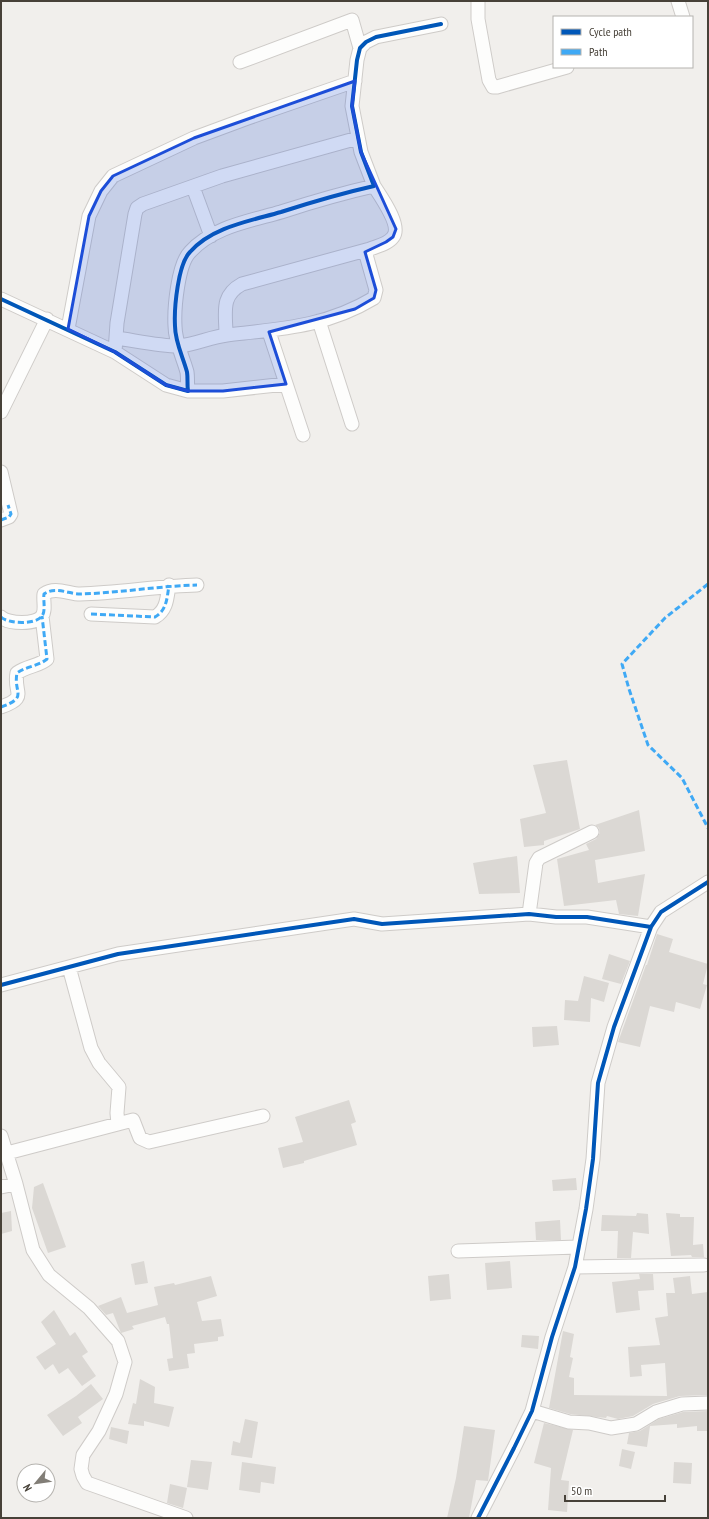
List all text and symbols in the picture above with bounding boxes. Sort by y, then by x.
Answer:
legend [553,16,693,68]
text: Cycle path [589,24,632,39]
text: Path [589,44,607,59]
north arrow [16,1463,56,1503]
scale bar [565,1477,665,1503]
text: N [20,1482,35,1494]
text: 50 m [571,1483,592,1498]

